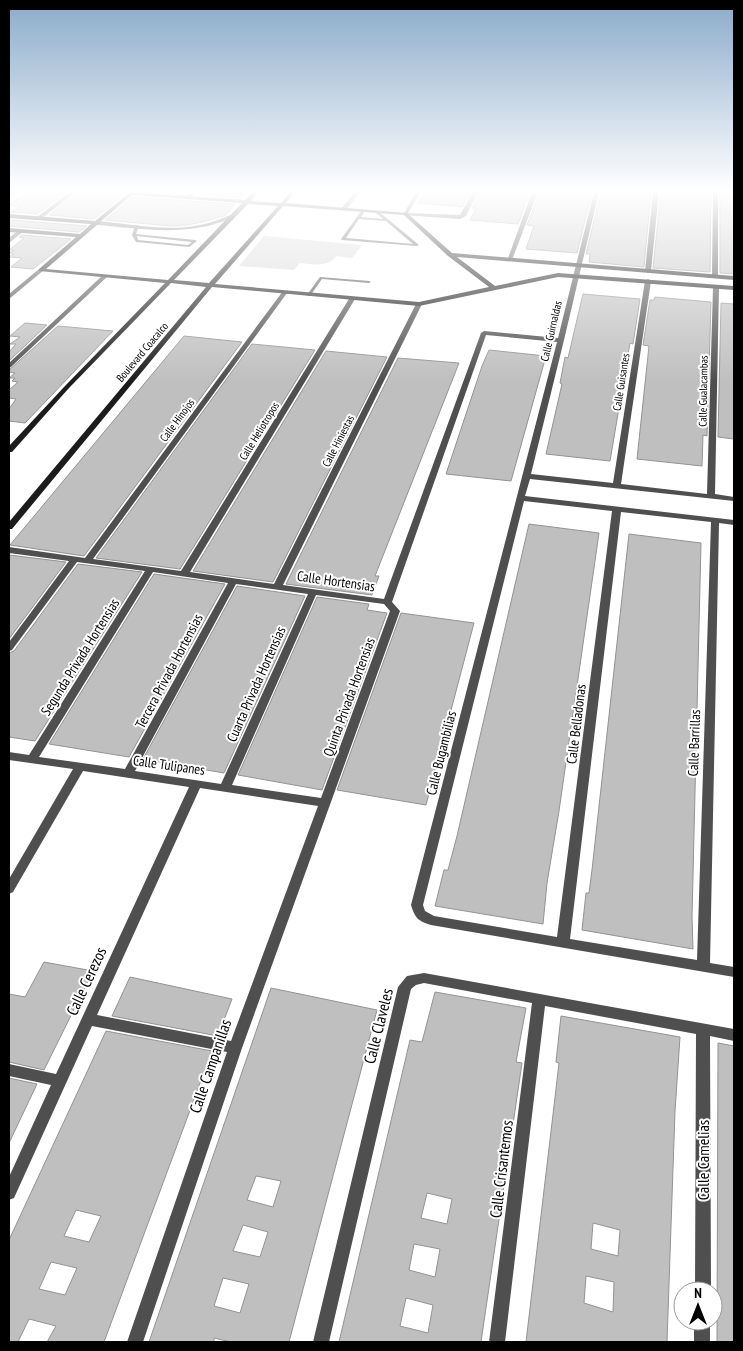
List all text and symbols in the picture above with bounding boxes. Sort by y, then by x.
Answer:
street label: Calle Guirnaldas [537,299,565,363]
street label: Boulevard Coacalco [113,319,171,385]
street label: Calle Guisantes [610,352,632,412]
street label: Calle Gualacambas [695,355,711,427]
street label: Calle Hinojos [157,395,198,444]
street label: Calle Heliotropos [236,399,282,463]
street label: Calle Hiniestas [319,413,357,469]
street label: Calle Hortensias [296,567,376,595]
street label: Segunda Privada Hortensias [37,595,123,719]
street label: Tercera Privada Hortensias [131,610,207,731]
street label: Cuarta Privada Hortensias [222,623,290,745]
street label: Quinta Privada Hortensias [319,635,379,759]
street label: Calle Belladonas [562,683,590,765]
street label: Calle Bugambilias [422,709,460,797]
street label: Calle Barrillas [684,709,704,777]
street label: Calle Tulipanes [132,751,206,779]
street label: Calle Cerezos [61,944,111,1018]
street label: Calle Claveles [359,986,397,1066]
street label: Calle Campanillas [185,1016,235,1116]
street label: Calle Crisantemos [485,1119,517,1219]
street label: Calle Camelias [693,1120,713,1200]
north arrow [673,1281,723,1331]
text: N [694,1284,702,1302]

